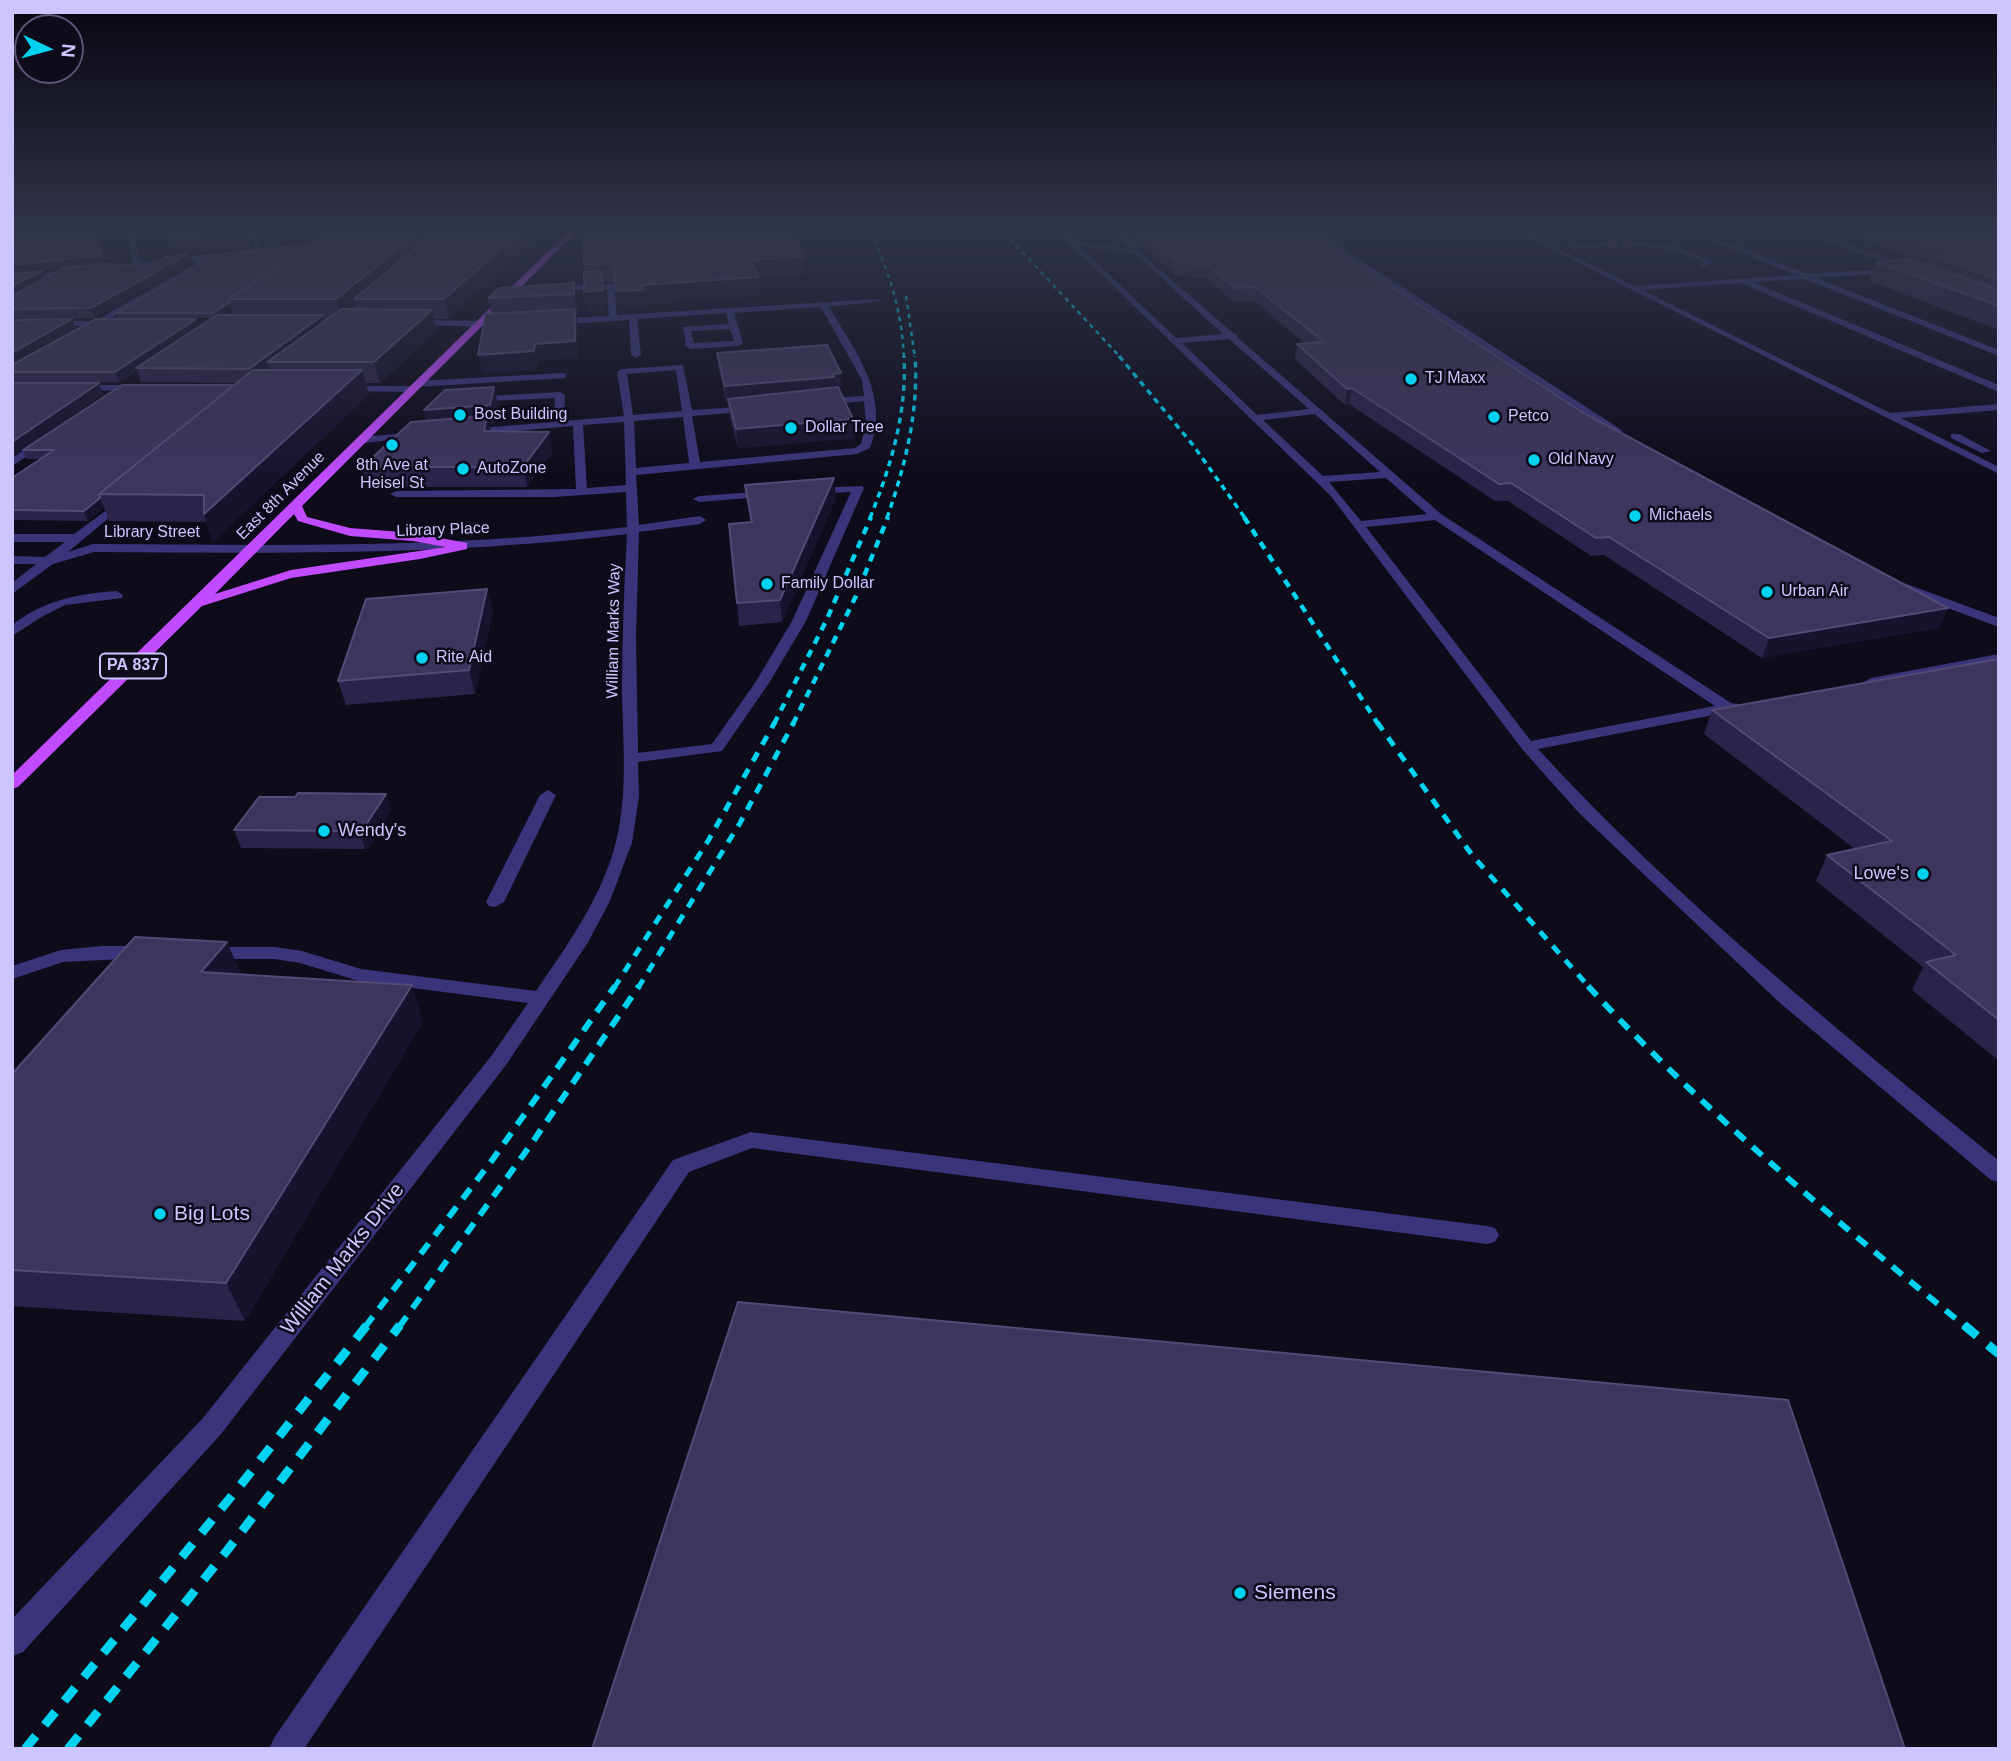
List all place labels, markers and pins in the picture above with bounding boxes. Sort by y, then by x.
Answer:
place label: TJ Maxx [1425,369,1485,389]
marker: TJ Maxx [1403,371,1419,387]
place label: Bost Building [474,405,567,425]
marker: Bost Building [452,407,468,423]
place label: Petco [1508,407,1549,427]
marker: Petco [1486,409,1502,425]
place label: Dollar Tree [805,418,884,438]
marker: Dollar Tree [783,420,799,436]
marker: 8th Ave at Heisel St [384,437,400,453]
place label: Old Navy [1548,450,1614,470]
marker: Old Navy [1526,452,1542,468]
place label: 8th Ave at Heisel St [356,456,428,494]
place label: AutoZone [477,459,546,479]
marker: AutoZone [455,461,471,477]
place label: Michaels [1649,506,1712,526]
marker: Michaels [1627,508,1643,524]
place label: Family Dollar [781,574,874,594]
marker: Family Dollar [759,576,775,592]
place label: Urban Air [1781,582,1849,602]
marker: Urban Air [1759,584,1775,600]
place label: Rite Aid [436,648,492,668]
marker: Rite Aid [414,650,430,666]
place label: Wendy's [338,820,406,842]
marker: Wendy's [316,823,332,839]
place label: Lowe's [1854,863,1909,885]
marker: Lowe's [1915,866,1931,882]
place label: Big Lots [174,1201,250,1227]
marker: Big Lots [152,1206,168,1222]
place label: Siemens [1254,1580,1336,1606]
marker: Siemens [1232,1585,1248,1601]

